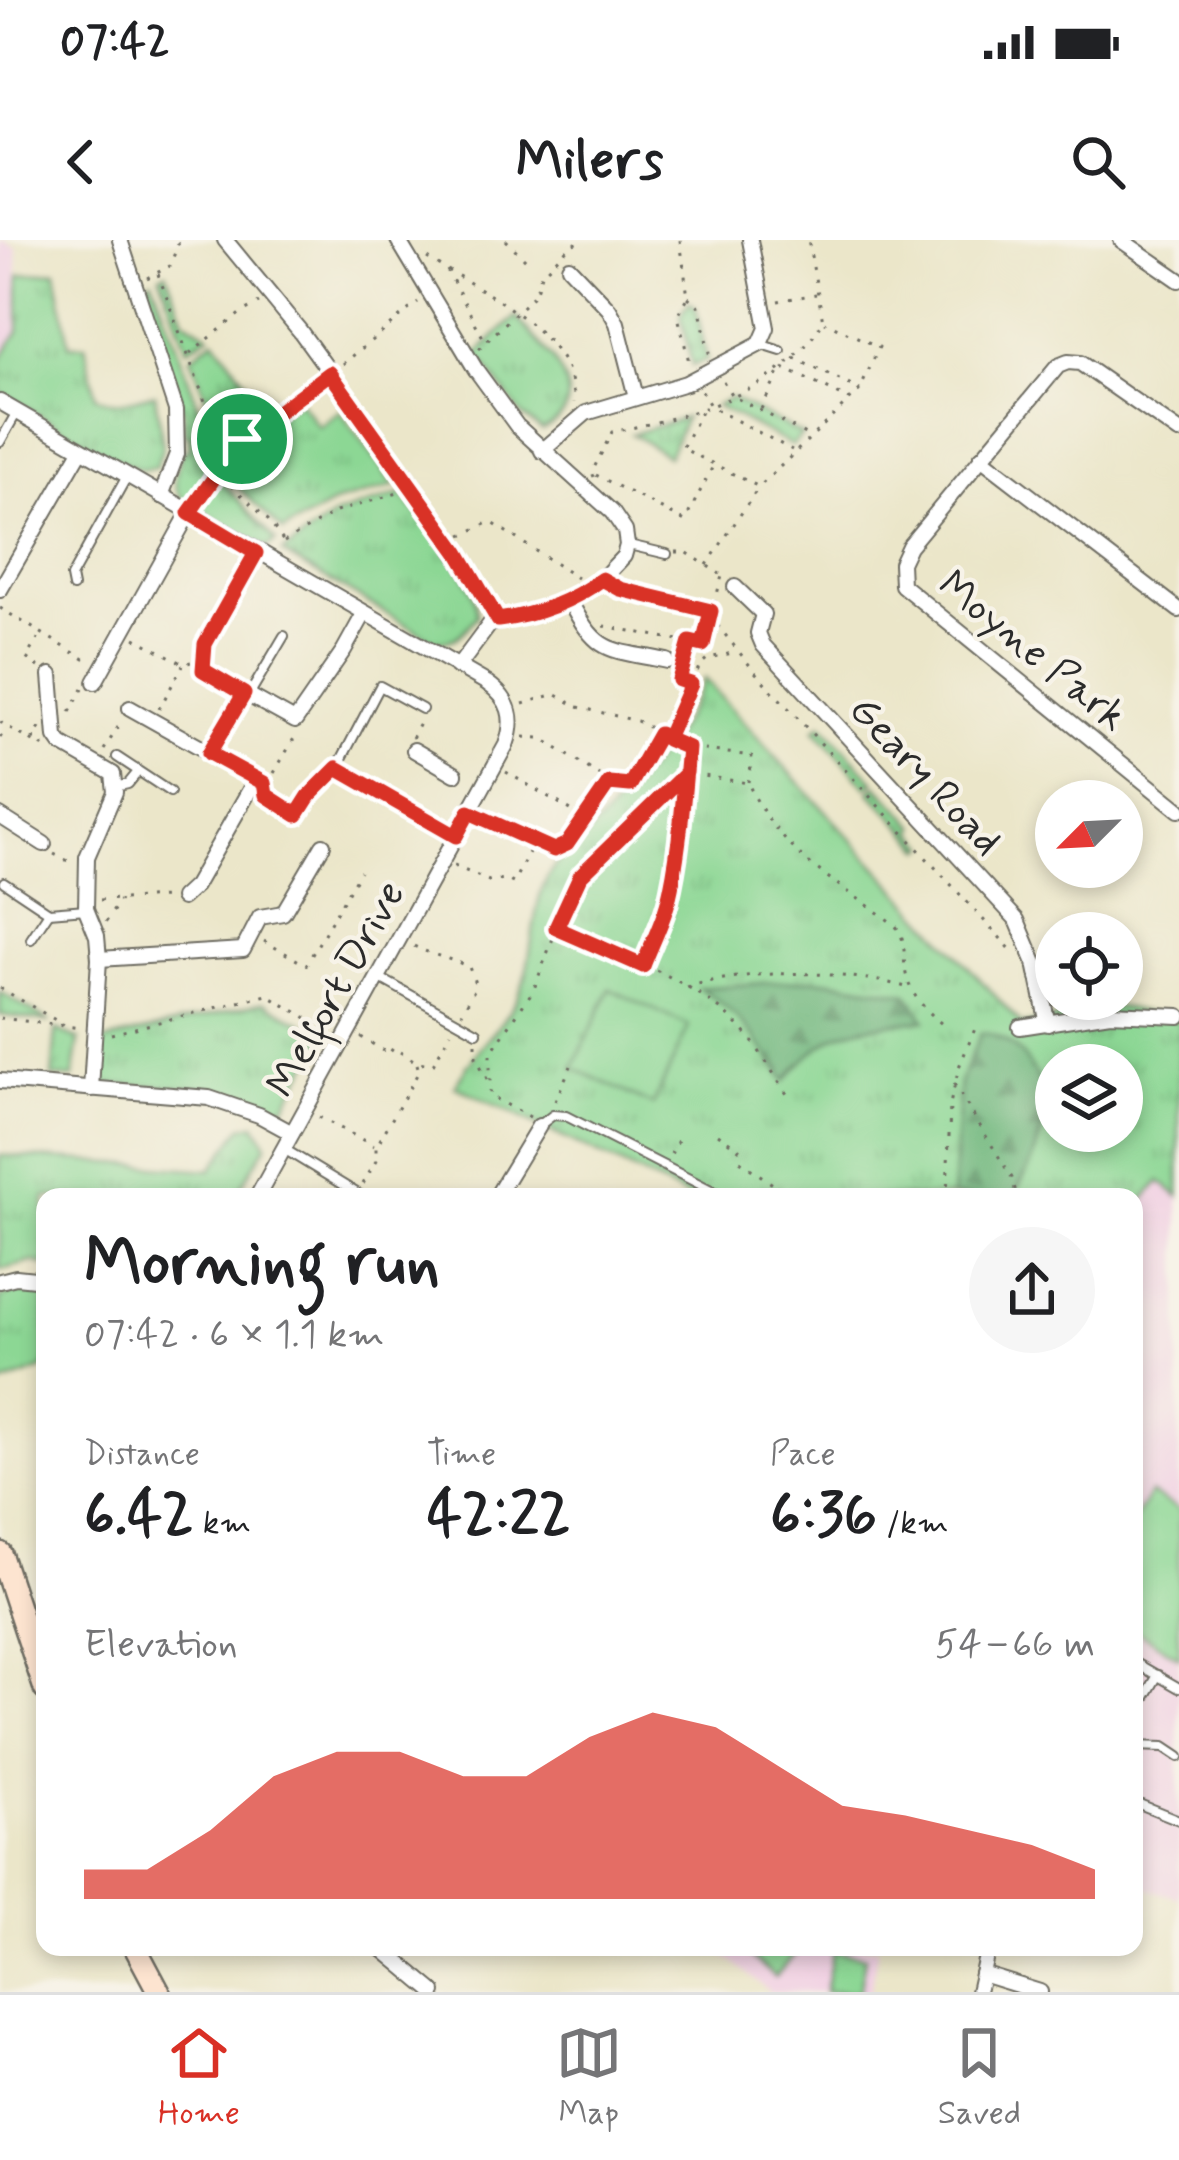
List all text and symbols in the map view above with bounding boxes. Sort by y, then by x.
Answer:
text: 07:42 [60,13,170,72]
text: Milers [516,127,663,198]
icon: back [48,129,114,195]
icon: search [1065,129,1131,195]
pin [191,388,293,490]
icon: arrive [209,406,275,472]
street label: Moyne Park [926,559,1138,745]
street label: Geary Road [836,684,1013,869]
north arrow [1035,780,1143,888]
map controls [1035,780,1143,1152]
street label: Melfort Drive [255,872,422,1109]
button: locate [1035,912,1143,1020]
button: layers [1035,1044,1143,1152]
text: Morning run [84,1222,440,1308]
button: share [969,1227,1095,1353]
text: 07:42 · 6 × 1.1 km [84,1310,384,1361]
text: Distance [84,1433,200,1477]
text: Time [427,1433,496,1477]
text: Pace [770,1433,836,1477]
text: 6.42 [84,1477,194,1556]
text: 42:22 [427,1477,571,1556]
text: 6:36 [770,1477,877,1556]
text: km [194,1502,251,1546]
text: /km [877,1502,949,1546]
text: Elevation [84,1620,238,1671]
text: 54–66 m [935,1620,1095,1671]
tab: Home [158,2020,240,2136]
tab: Map [556,2020,622,2136]
tab: Saved [938,2020,1021,2136]

